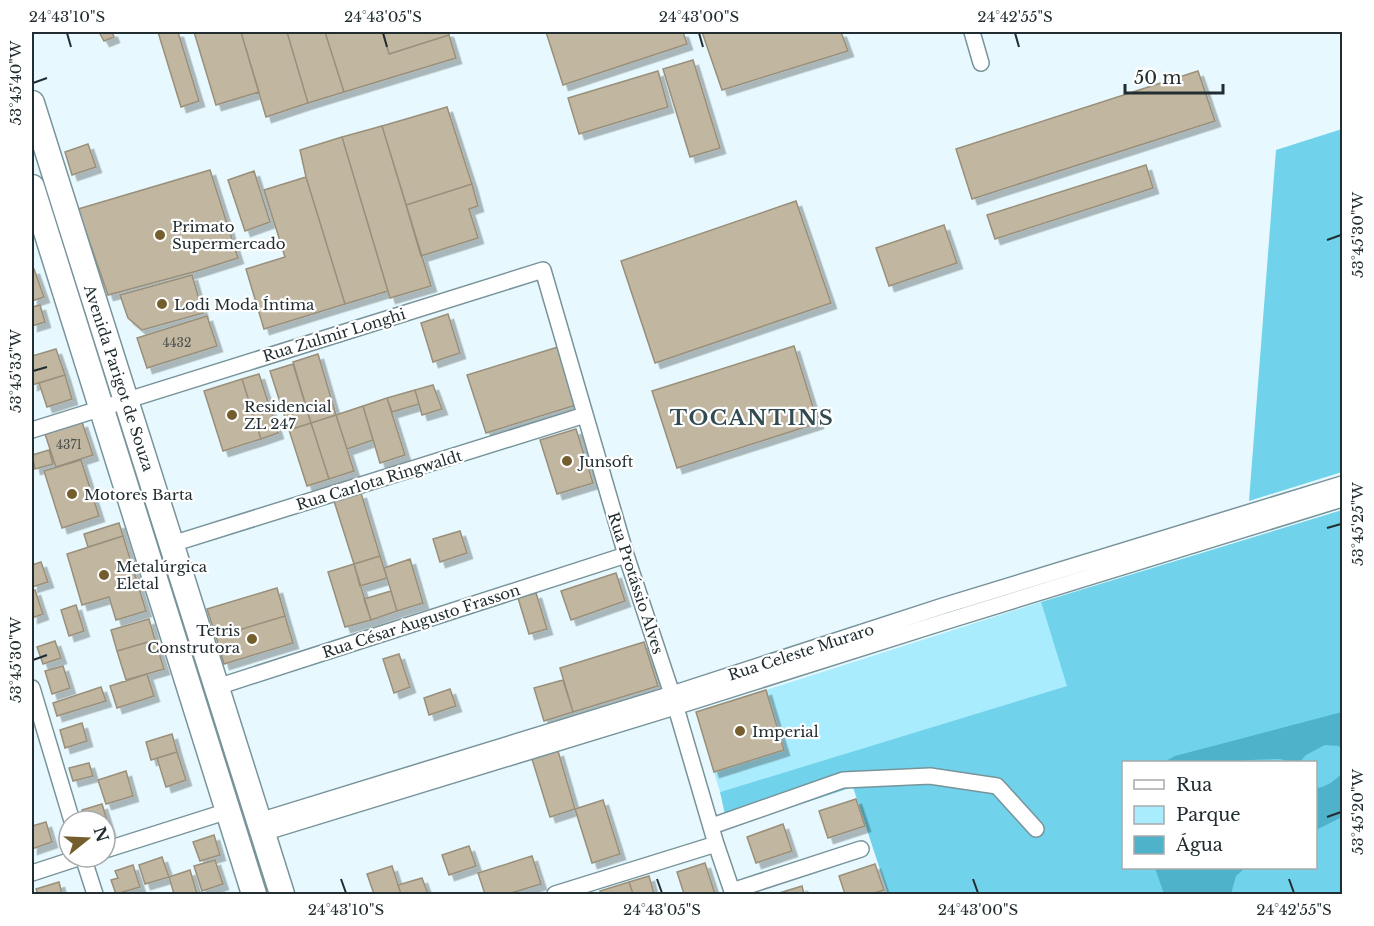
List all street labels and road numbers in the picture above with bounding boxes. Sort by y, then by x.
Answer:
street label: Avenida Parigot de Souza [80,281,158,474]
street label: Rua Zulmir Longhi [260,304,408,366]
street label: Rua Carlota Ringwaldt [294,446,465,514]
street label: Rua Protássio Alves [604,510,668,657]
street label: Rua César Augusto Frasson [320,580,522,662]
street label: Rua Celeste Muraro [726,619,876,685]

